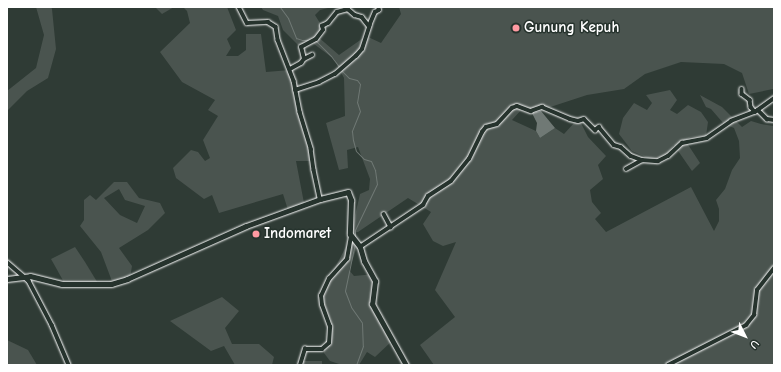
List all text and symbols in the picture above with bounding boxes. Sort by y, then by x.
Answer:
place label: Gunung Kepuh [524,19,619,37]
marker: Gunung Kepuh [511,23,521,33]
place label: Indomaret [264,225,331,243]
marker: Indomaret [251,229,261,239]
north arrow [725,316,765,356]
text: U [747,337,762,351]

